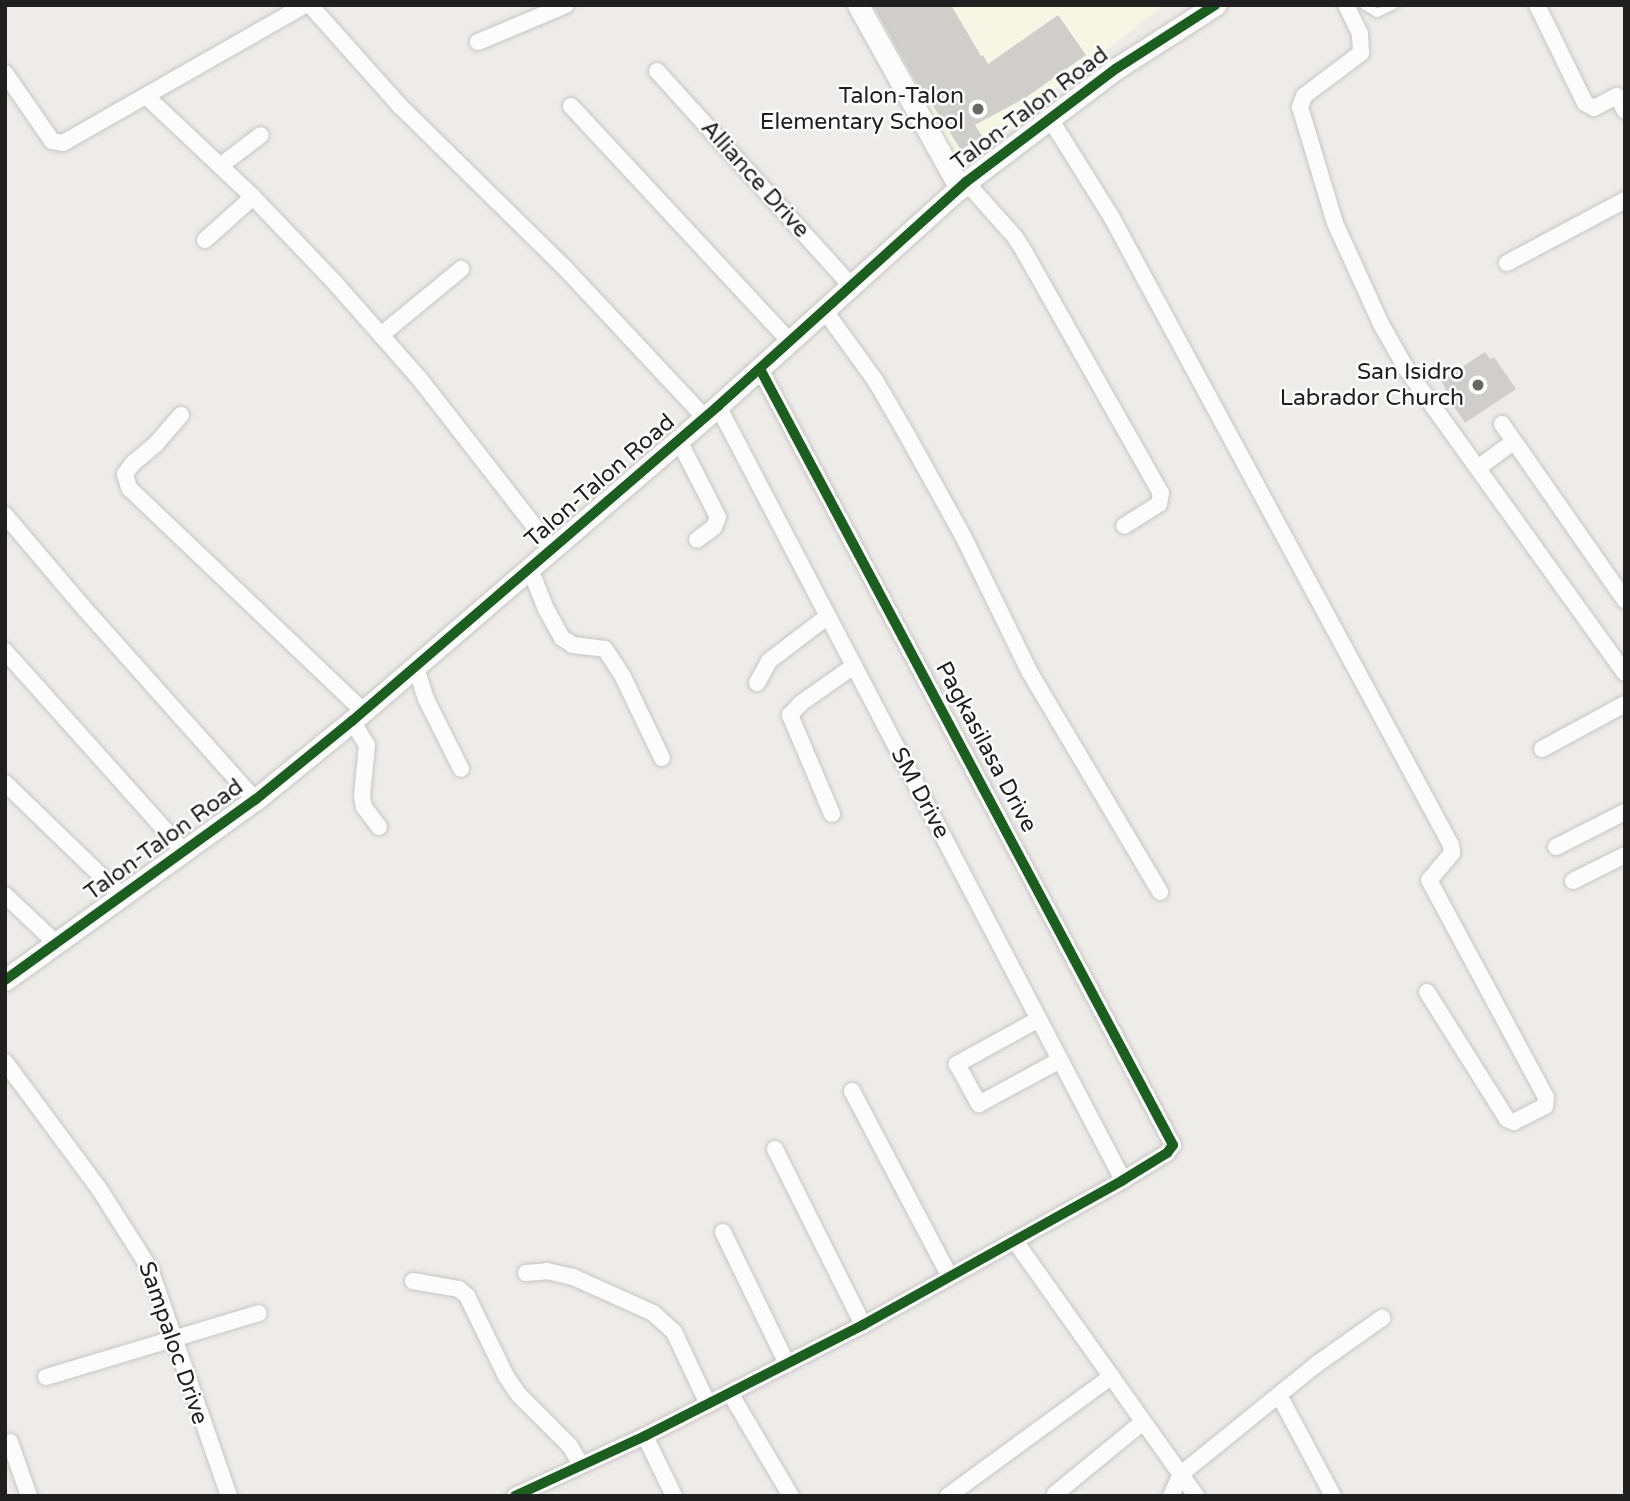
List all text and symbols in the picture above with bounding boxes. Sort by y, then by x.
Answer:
street label: Talon-Talon Road [946,41,1114,177]
place label: Talon-Talon Elementary School [760,82,964,136]
marker: Talon-Talon Elementary School [970,101,986,117]
street label: Alliance Drive [695,114,815,244]
place label: San Isidro Labrador Church [1280,358,1464,412]
marker: San Isidro Labrador Church [1470,377,1486,393]
street label: Talon-Talon Road [520,408,680,554]
street label: Pagkasilasa Drive [929,657,1043,837]
street label: SM Drive [885,743,955,843]
street label: Talon-Talon Road [79,773,249,907]
street label: Sampaloc Drive [132,1258,214,1428]

